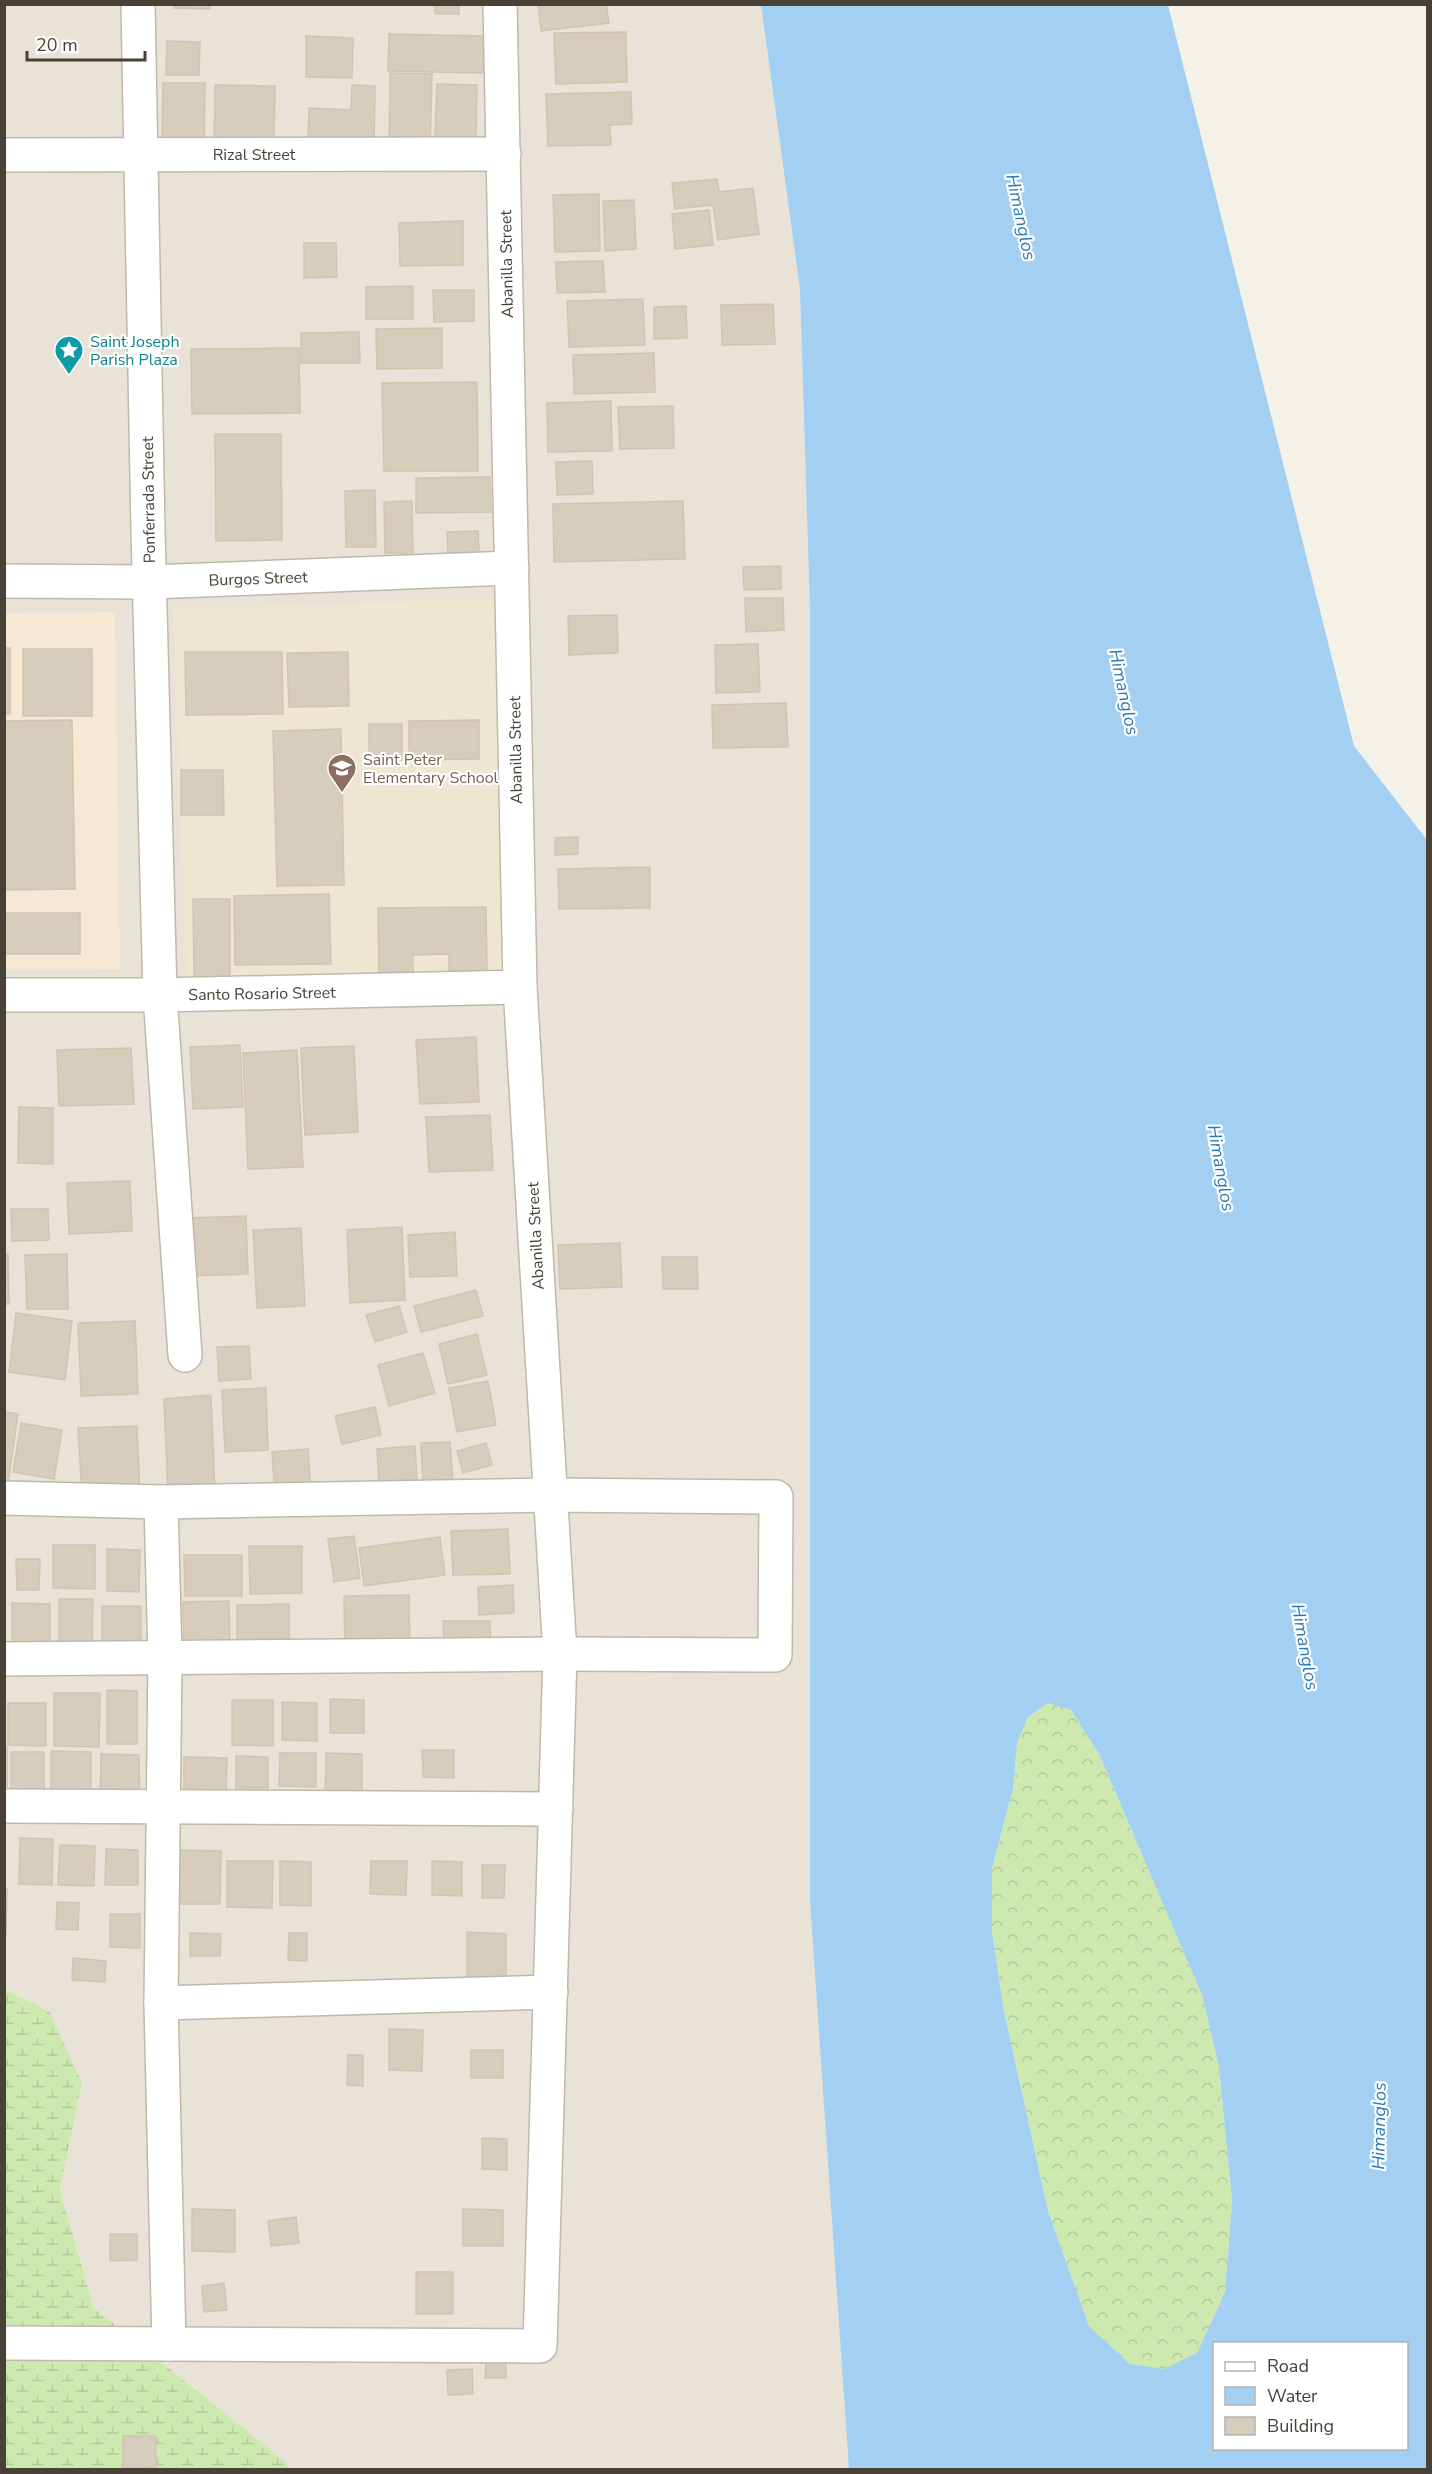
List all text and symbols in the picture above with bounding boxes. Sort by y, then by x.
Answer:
scale bar [27,24,146,62]
text: 20 m [36,33,78,57]
street label: Rizal Street [213,144,296,166]
water label: Himanglos [1000,172,1042,262]
street label: Abanilla Street [495,209,519,318]
place label: Saint Joseph Parish Plaza [90,331,180,371]
place icon: Saint Joseph Parish Plaza [53,334,85,376]
street label: Ponferrada Street [137,436,161,564]
street label: Burgos Street [208,566,308,592]
water label: Himanglos [1103,647,1145,737]
street label: Abanilla Street [504,695,528,804]
place label: Saint Peter Elementary School [363,749,499,789]
school or university icon: Saint Peter Elementary School [326,752,358,794]
street label: Santo Rosario Street [188,982,336,1006]
water label: Himanglos [1202,1123,1240,1213]
street label: Abanilla Street [522,1181,550,1290]
water label: Himanglos [1286,1602,1324,1692]
water label: Himanglos [1366,2082,1392,2170]
legend [1213,2342,1408,2450]
text: Road [1267,2354,1309,2378]
text: Water [1267,2384,1318,2408]
text: Building [1267,2414,1334,2438]

